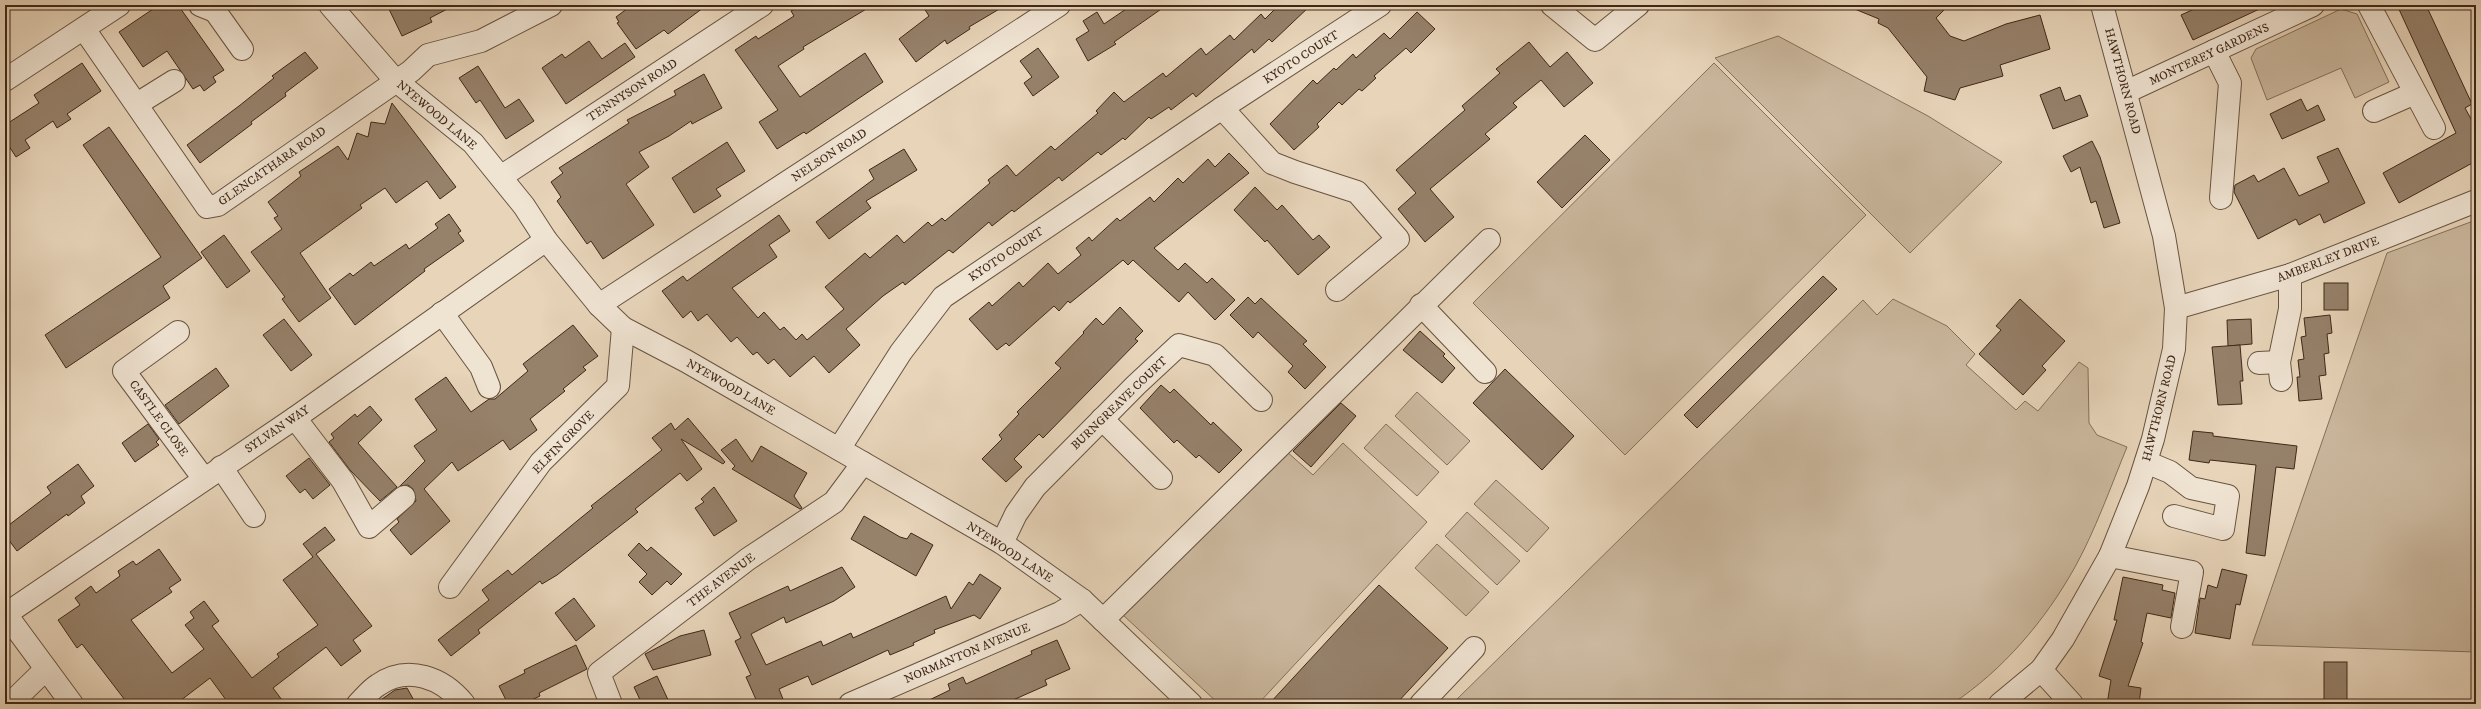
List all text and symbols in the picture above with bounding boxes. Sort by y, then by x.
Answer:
street label: MONTEREY GARDENS [2147,20,2272,89]
street label: HAWTHORN ROAD [2101,26,2144,136]
street label: KYOTO COURT [1261,27,1342,87]
street label: TENNYSON ROAD [584,56,680,125]
street label: NYEWOOD LANE [393,77,480,154]
street label: GLENCATHARA ROAD [215,123,329,209]
street label: NELSON ROAD [789,125,870,185]
street label: KYOTO COURT [966,224,1047,285]
street label: AMBERLEY DRIVE [2275,233,2382,286]
street label: BURNGREAVE COURT [1068,353,1171,453]
street label: HAWTHORN ROAD [2139,353,2180,463]
street label: NYEWOOD LANE [684,356,778,419]
street label: CASTLE CLOSE [126,377,192,460]
street label: SYLVAN WAY [242,402,313,457]
street label: ELFIN GROVE [529,407,598,477]
street label: NYEWOOD LANE [964,519,1056,586]
street label: THE AVENUE [684,550,759,611]
street label: NORMANTON AVENUE [902,620,1033,687]

